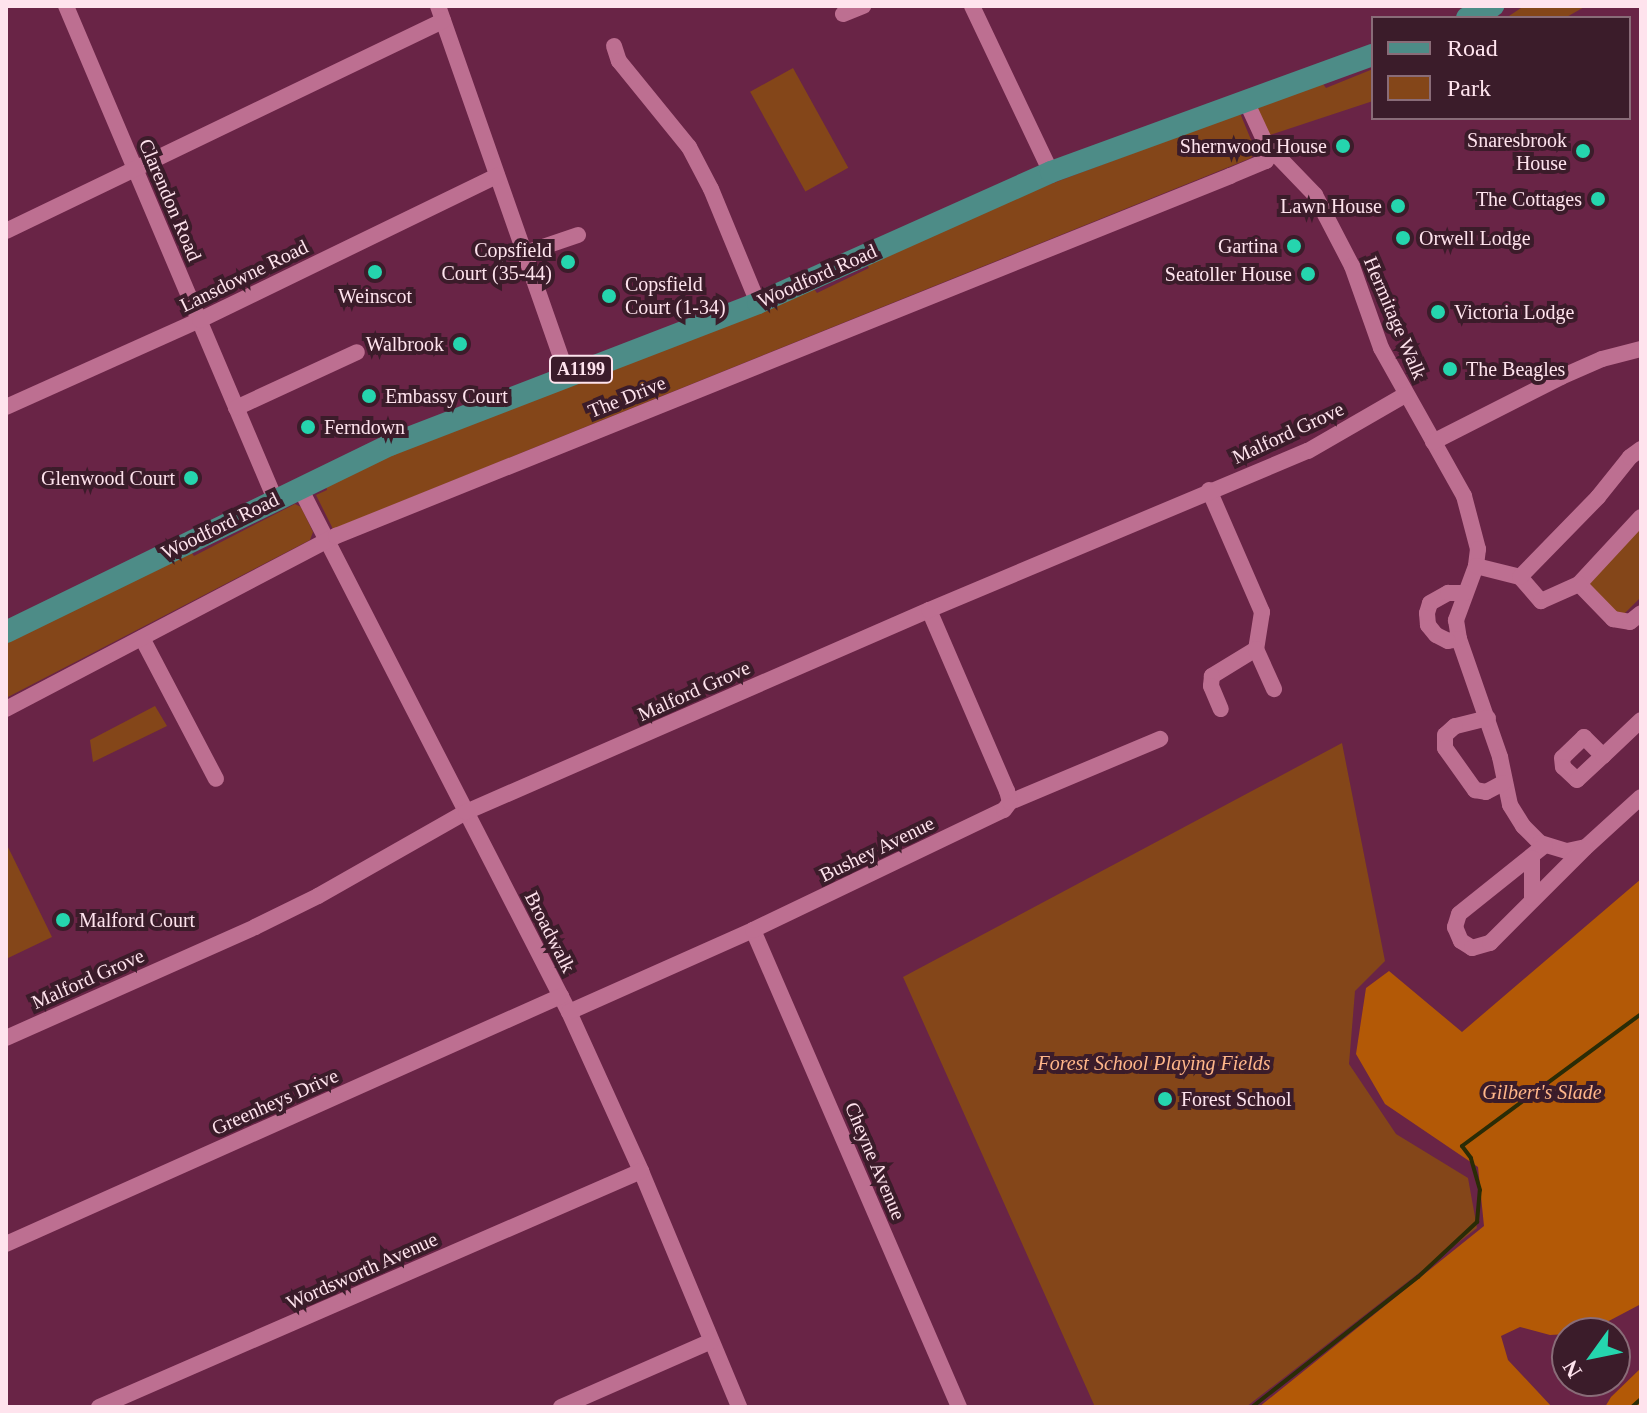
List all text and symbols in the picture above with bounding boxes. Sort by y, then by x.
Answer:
legend [1371,16,1631,120]
text: Road [1447,35,1498,61]
text: Park [1447,75,1491,101]
place label: Snaresbrook House [1467,128,1567,175]
place label: Shernwood House [1180,134,1327,158]
street label: Clarendon Road [133,135,207,265]
marker: Shernwood House [1334,137,1352,155]
marker: Snaresbrook House [1574,142,1592,160]
place label: The Cottages [1476,187,1582,211]
marker: The Cottages [1589,190,1607,208]
place label: Lawn House [1280,194,1382,218]
marker: Lawn House [1389,197,1407,215]
place label: Orwell Lodge [1419,226,1531,250]
marker: Orwell Lodge [1394,229,1412,247]
place label: Gartina [1218,234,1278,258]
street label: Lansdowne Road [176,235,312,317]
marker: Gartina [1285,237,1303,255]
place label: Copsfield Court (35-44) [441,238,552,285]
street label: Woodford Road [754,239,880,313]
marker: Copsfield Court (35-44) [559,253,577,271]
street label: Hermitage Walk [1358,253,1432,383]
place label: Seatoller House [1165,262,1292,286]
marker: Weinscot [366,263,384,281]
marker: Seatoller House [1299,265,1317,283]
place label: Copsfield Court (1-34) [625,272,726,319]
place label: Weinscot [338,284,412,308]
marker: Copsfield Court (1-34) [600,287,618,305]
place label: Victoria Lodge [1454,300,1574,324]
marker: Victoria Lodge [1429,303,1447,321]
place label: Walbrook [366,332,444,356]
marker: Walbrook [451,335,469,353]
road number: A1199 [547,355,615,383]
place label: The Beagles [1466,357,1565,381]
marker: The Beagles [1441,360,1459,378]
street label: The Drive [585,371,669,423]
place label: Embassy Court [385,384,508,408]
marker: Embassy Court [360,387,378,405]
street label: Malford Grove [1228,397,1348,469]
place label: Ferndown [324,415,405,439]
marker: Ferndown [299,418,317,436]
place label: Glenwood Court [41,466,175,490]
marker: Glenwood Court [182,469,200,487]
street label: Woodford Road [157,487,283,565]
street label: Malford Grove [634,656,754,726]
street label: Bushey Avenue [815,811,939,887]
street label: Broadwalk [519,887,581,977]
place label: Malford Court [79,908,195,932]
marker: Malford Court [54,911,72,929]
street label: Malford Grove [28,944,148,1014]
park label: Forest School Playing Fields [1037,1051,1271,1075]
street label: Greenheys Drive [208,1063,342,1141]
park label: Gilbert's Slade [1482,1080,1602,1104]
place label: Forest School [1181,1087,1292,1111]
marker: Forest School [1156,1090,1174,1108]
street label: Cheyne Avenue [839,1098,911,1224]
street label: Wordsworth Avenue [282,1227,442,1315]
north arrow [1551,1317,1631,1397]
text: N [1557,1356,1587,1383]

